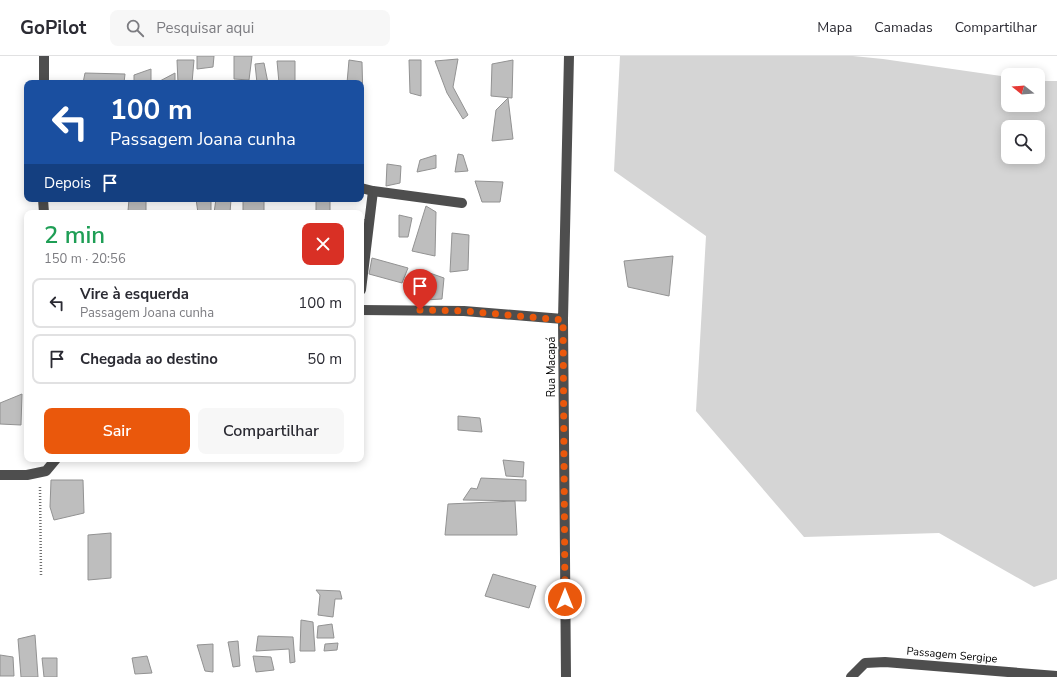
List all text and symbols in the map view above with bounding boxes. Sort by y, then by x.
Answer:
search box [110,10,390,46]
text: GoPilot [20,15,86,41]
icon: search [124,17,146,39]
text: Pesquisar aqui [156,18,254,38]
text: Mapa [817,18,852,37]
text: Camadas [874,18,933,37]
text: Compartilhar [955,18,1037,37]
north arrow [1001,68,1045,112]
map controls [1001,68,1045,164]
text: 100 m [110,91,193,129]
icon: left [44,96,96,148]
button: search [1001,120,1045,164]
text: Passagem Joana cunha [110,127,296,151]
icon: arrive [99,172,121,194]
text: Depois [44,173,91,193]
text: 2 min [44,219,105,251]
button: close [302,223,344,265]
text: 150 m · 20:56 [44,250,126,268]
pin [403,269,437,310]
icon: arrive [409,275,431,297]
text: Vire à esquerda [80,284,189,304]
icon: left [46,292,68,314]
text: 100 m [298,293,342,313]
text: Passagem Joana cunha [80,304,214,322]
street label: Rua Macapá [544,337,559,397]
icon: arrive [46,348,68,370]
text: Chegada ao destino [80,349,218,369]
text: 50 m [307,349,342,369]
button: Sair [44,408,190,454]
button: Compartilhar [198,408,344,454]
position arrow [544,578,586,620]
street label: Passagem Sergipe [906,644,998,666]

